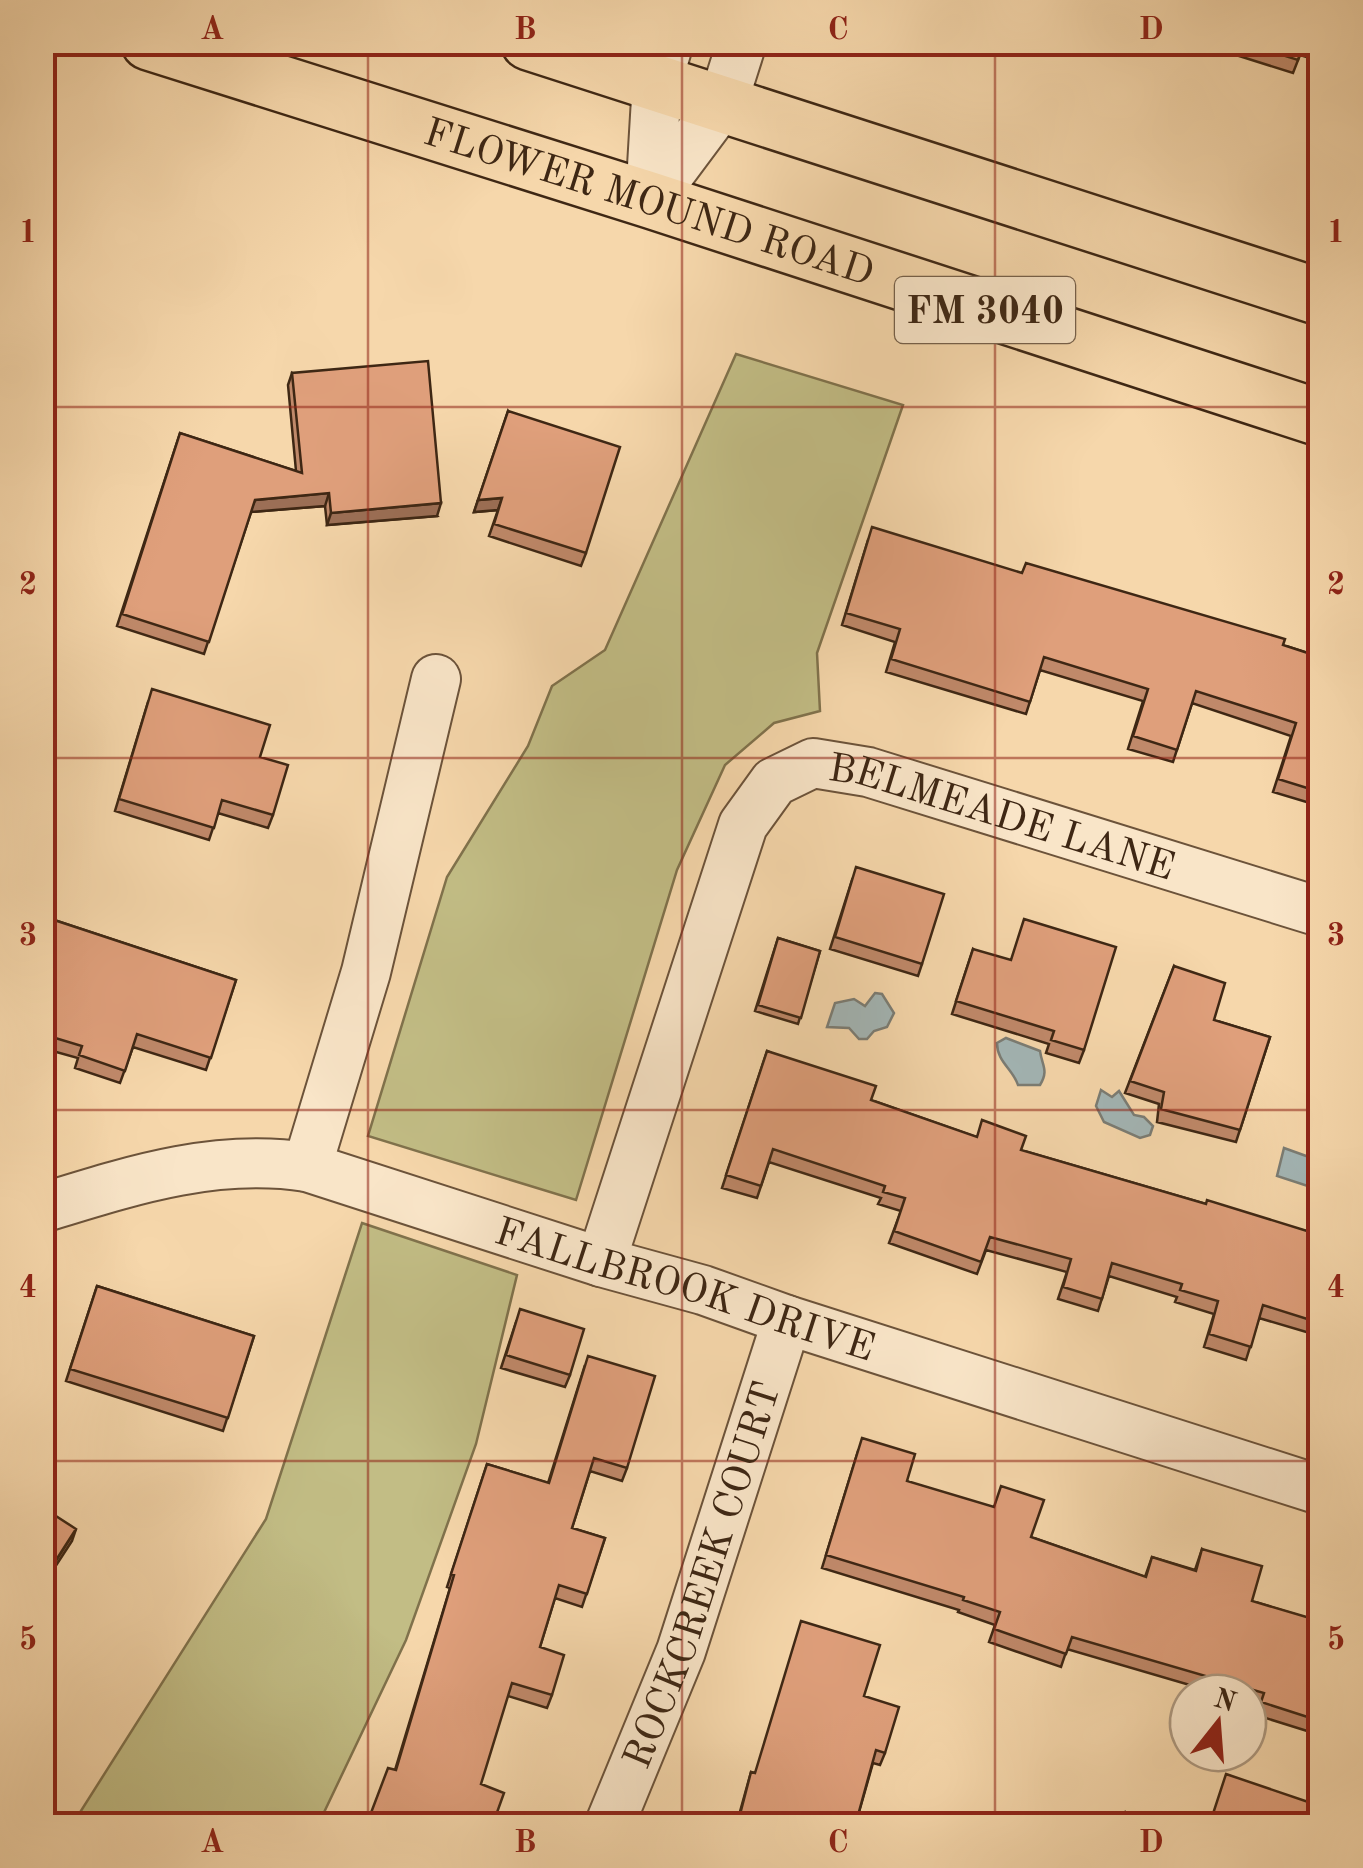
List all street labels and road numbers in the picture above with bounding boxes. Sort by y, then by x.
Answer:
street label: FLOWER MOUND ROAD [418,114,878,295]
road number: FM 3040 [895,277,1075,343]
street label: BELMEADE LANE [825,750,1179,890]
street label: FALLBROOK DRIVE [490,1213,879,1371]
street label: ROCKCREEK COURT [619,1378,790,1775]

